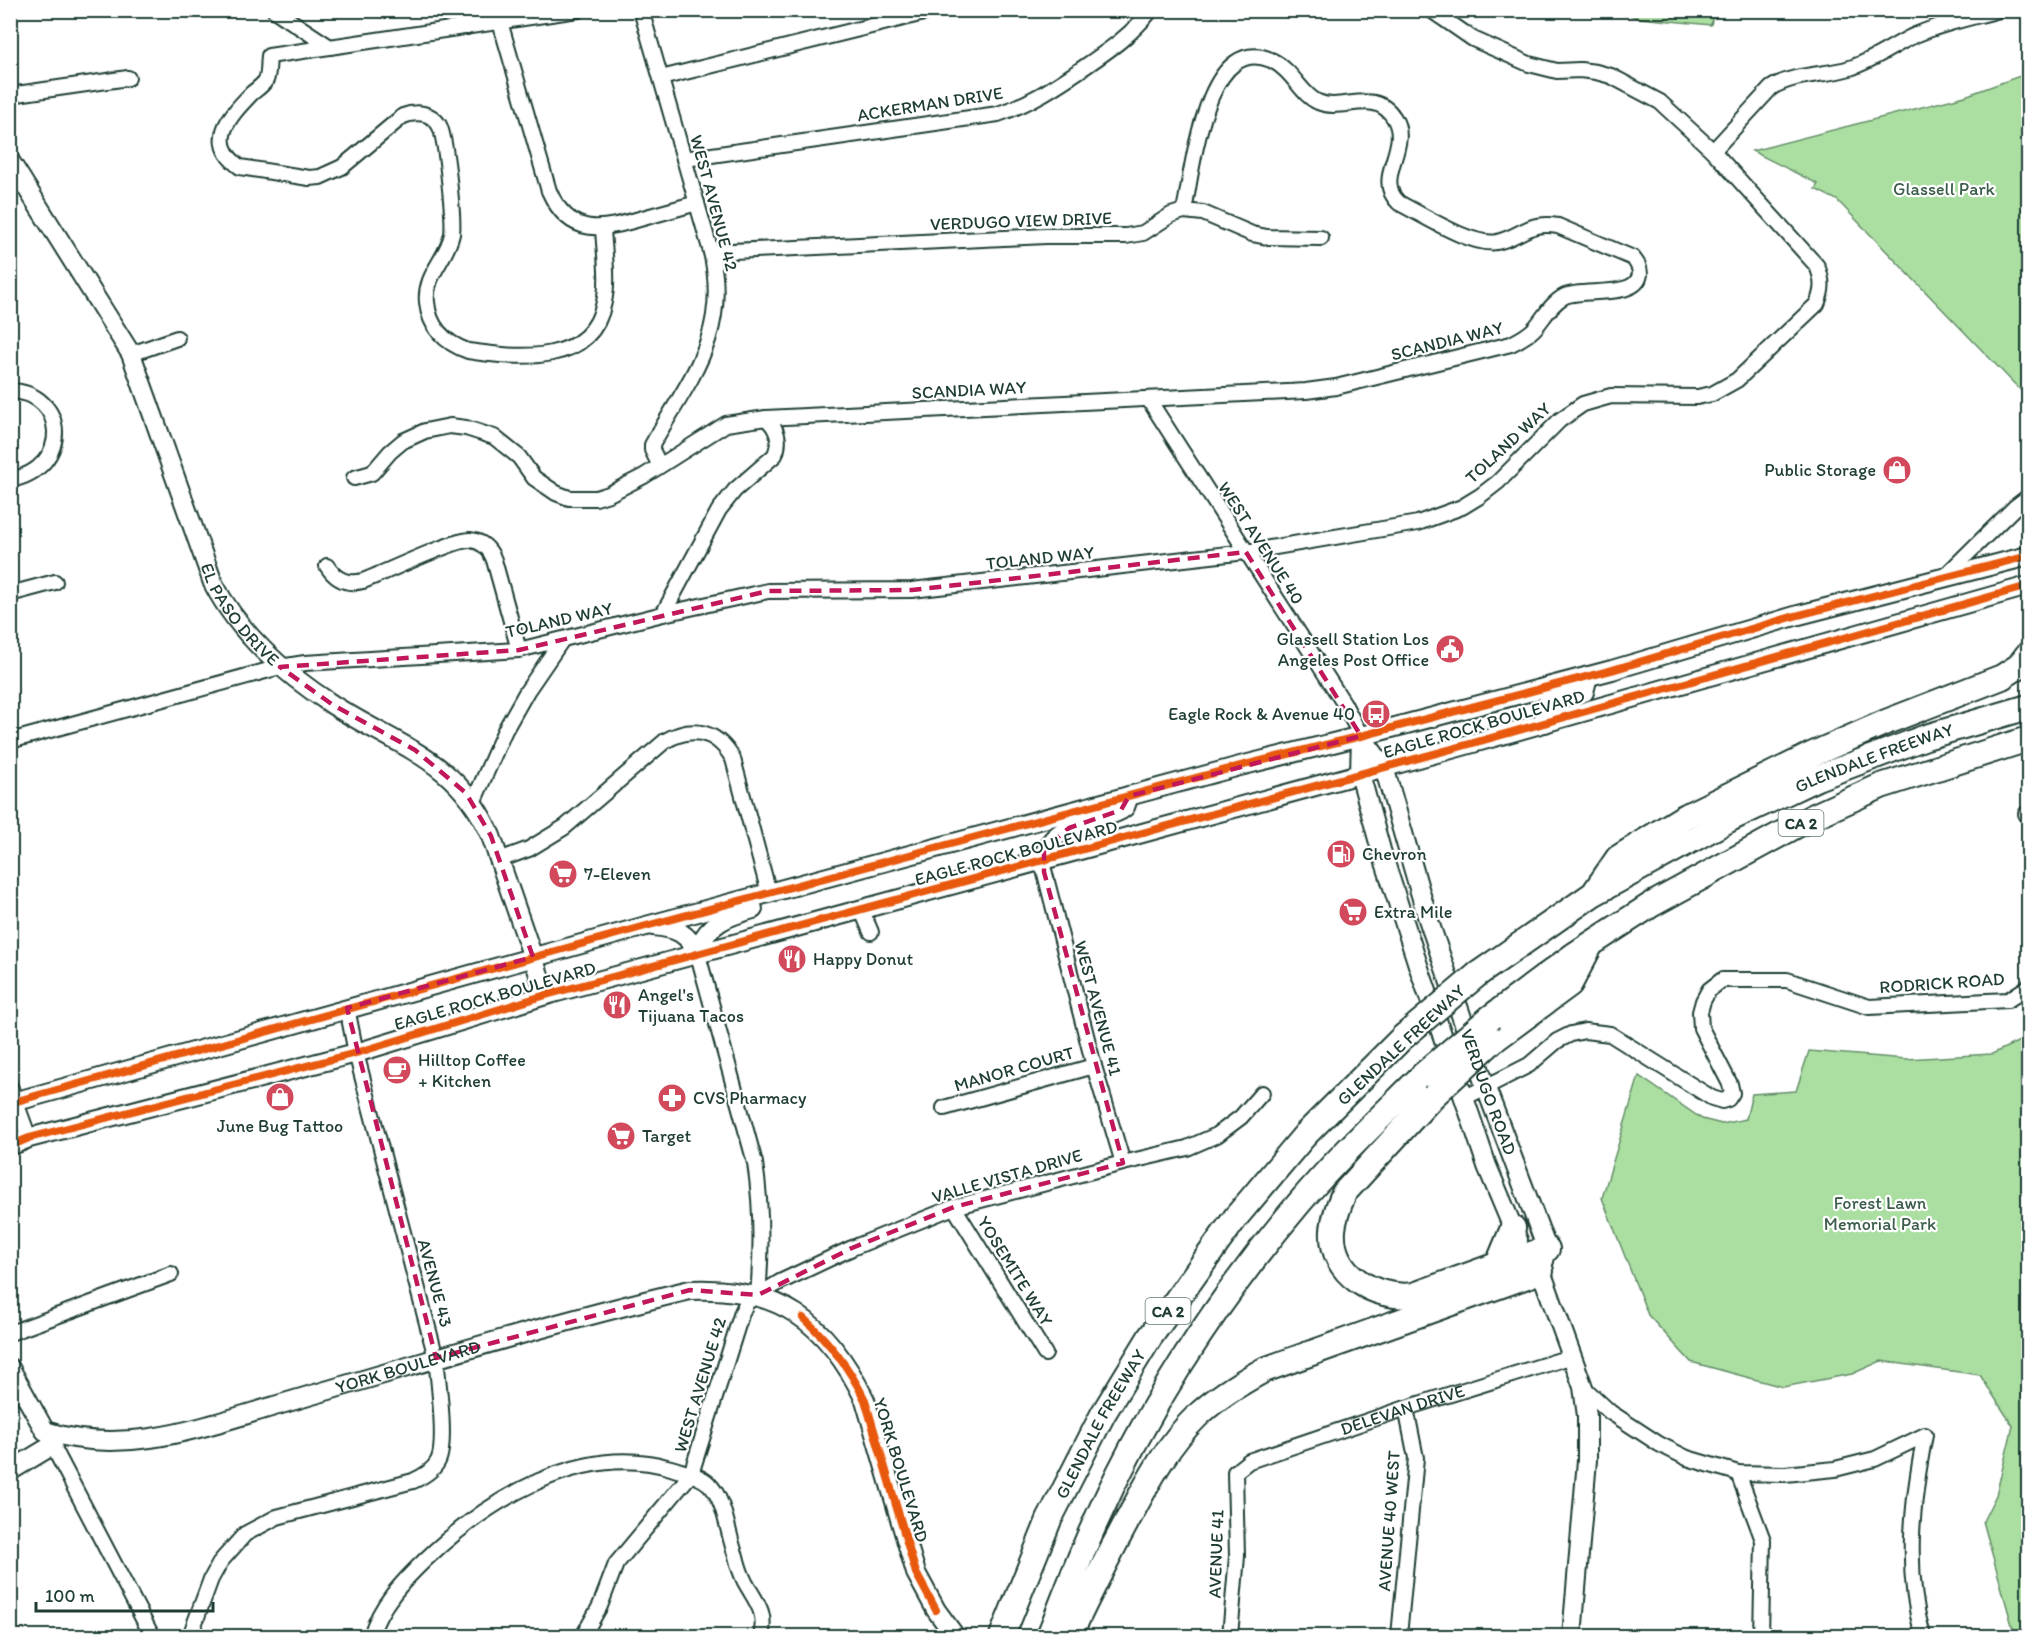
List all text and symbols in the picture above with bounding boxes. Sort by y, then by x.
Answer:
street label: ACKERMAN DRIVE [855,82,1005,126]
street label: WEST AVENUE 42 [685,132,743,274]
park label: Glassell Park [1893,178,1996,200]
street label: VERDUGO VIEW DRIVE [930,207,1112,235]
street label: SCANDIA WAY [1389,316,1506,366]
street label: SCANDIA WAY [911,376,1028,404]
street label: TOLAND WAY [1461,397,1556,488]
shop icon: Public Storage [1881,454,1913,486]
place label: Public Storage [1764,459,1876,481]
street label: WEST AVENUE 40 [1213,478,1309,608]
street label: TOLAND WAY [985,541,1096,575]
street label: EL PASO DRIVE [196,560,284,671]
street label: TOLAND WAY [503,597,615,643]
place label: Glassell Station Los Angeles Post Office [1276,628,1429,671]
public building icon: Glassell Station Los Angeles Post Office [1434,633,1466,665]
street label: EAGLE ROCK BOULEVARD [1381,685,1588,763]
bus stop icon: Eagle Rock & Avenue 40 [1360,698,1392,730]
place label: Eagle Rock & Avenue 40 [1168,703,1355,725]
street label: GLENDALE FREEWAY [1791,718,1957,798]
road number: CA 2 [1778,810,1824,836]
street label: EAGLE ROCK BOULEVARD [912,815,1120,891]
fuel station icon: Chevron [1325,838,1357,870]
place label: Chevron [1362,843,1427,865]
supermarket icon: 7-Eleven [547,858,579,890]
place label: 7-Eleven [584,863,651,885]
supermarket icon: Extra Mile [1337,896,1369,928]
place label: Extra Mile [1374,901,1452,923]
street label: WEST AVENUE 41 [1069,938,1127,1078]
restaurant icon: Happy Donut [776,943,808,975]
place label: Happy Donut [813,948,914,970]
street label: EAGLE ROCK BOULEVARD [392,957,599,1035]
street label: RODRICK ROAD [1879,968,2005,998]
street label: GLENDALE FREEWAY [1332,979,1470,1110]
place label: Angel's Tijuana Tacos [638,984,744,1027]
restaurant icon: Angel's Tijuana Tacos [601,989,633,1021]
street label: VERDUGO ROAD [1456,1026,1521,1158]
street label: MANOR COURT [952,1041,1076,1097]
place label: Hilltop Coffee + Kitchen [418,1049,526,1092]
cafe icon: Hilltop Coffee + Kitchen [381,1054,413,1086]
shop icon: June Bug Tattoo [264,1081,296,1113]
pharmacy icon: CVS Pharmacy [656,1082,688,1114]
place label: CVS Pharmacy [693,1087,807,1109]
place label: June Bug Tattoo [217,1115,343,1137]
supermarket icon: Target [605,1120,637,1152]
place label: Target [642,1125,692,1147]
street label: VALLE VISTA DRIVE [929,1144,1085,1208]
park label: Forest Lawn Memorial Park [1824,1192,1936,1235]
street label: YOSEMITE WAY [972,1212,1058,1331]
street label: AVENUE 43 [413,1237,457,1330]
road number: CA 2 [1146,1298,1190,1324]
street label: WEST AVENUE 42 [669,1314,731,1455]
street label: YORK BOULEVARD [333,1335,483,1398]
street label: GLENDALE FREEWAY [1051,1345,1151,1503]
street label: DELEVAN DRIVE [1338,1379,1467,1440]
street label: YORK BOULEVARD [869,1395,933,1545]
street label: AVENUE 40 WEST [1373,1450,1405,1592]
street label: AVENUE 41 [1203,1509,1229,1599]
scale bar [36,1575,213,1613]
text: 100 m [45,1585,95,1607]

